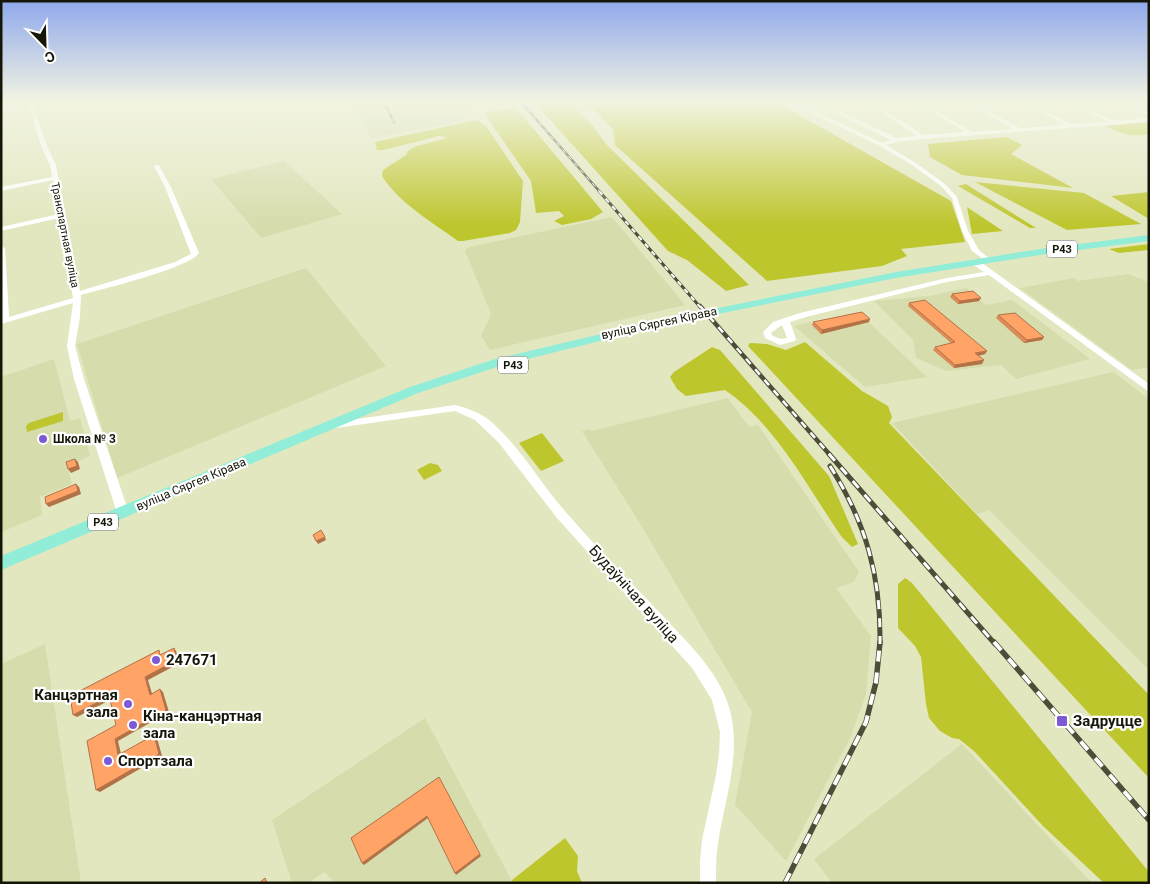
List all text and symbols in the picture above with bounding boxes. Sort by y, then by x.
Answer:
north arrow [20,20,70,70]
text: С [43,48,57,66]
street label: Транспартная вуліца [48,181,82,289]
road number: Р43 [1047,240,1077,258]
street label: вуліца Сяргея Кірава [600,304,718,342]
road number: Р43 [498,356,528,374]
place label: Школа № 3 [53,432,116,446]
marker: Школа № 3 [37,433,49,445]
street label: вуліца Сяргея Кірава [134,455,248,513]
road number: Р43 [88,514,118,530]
street label: Будаўнічая вуліца [585,541,683,647]
place label: 247671 [166,651,218,669]
marker: 247671 [150,654,162,666]
place label: Канцэртная зала [34,686,118,721]
marker: Канцэртная зала [122,698,134,710]
place label: Кіна-канцэртная зала [143,707,262,742]
place label: Задруцце [1073,712,1142,730]
marker: Задруцце [1055,714,1069,728]
marker: Кіна-канцэртная зала [127,719,139,731]
place label: Спортзала [118,752,193,770]
marker: Спортзала [102,755,114,767]

